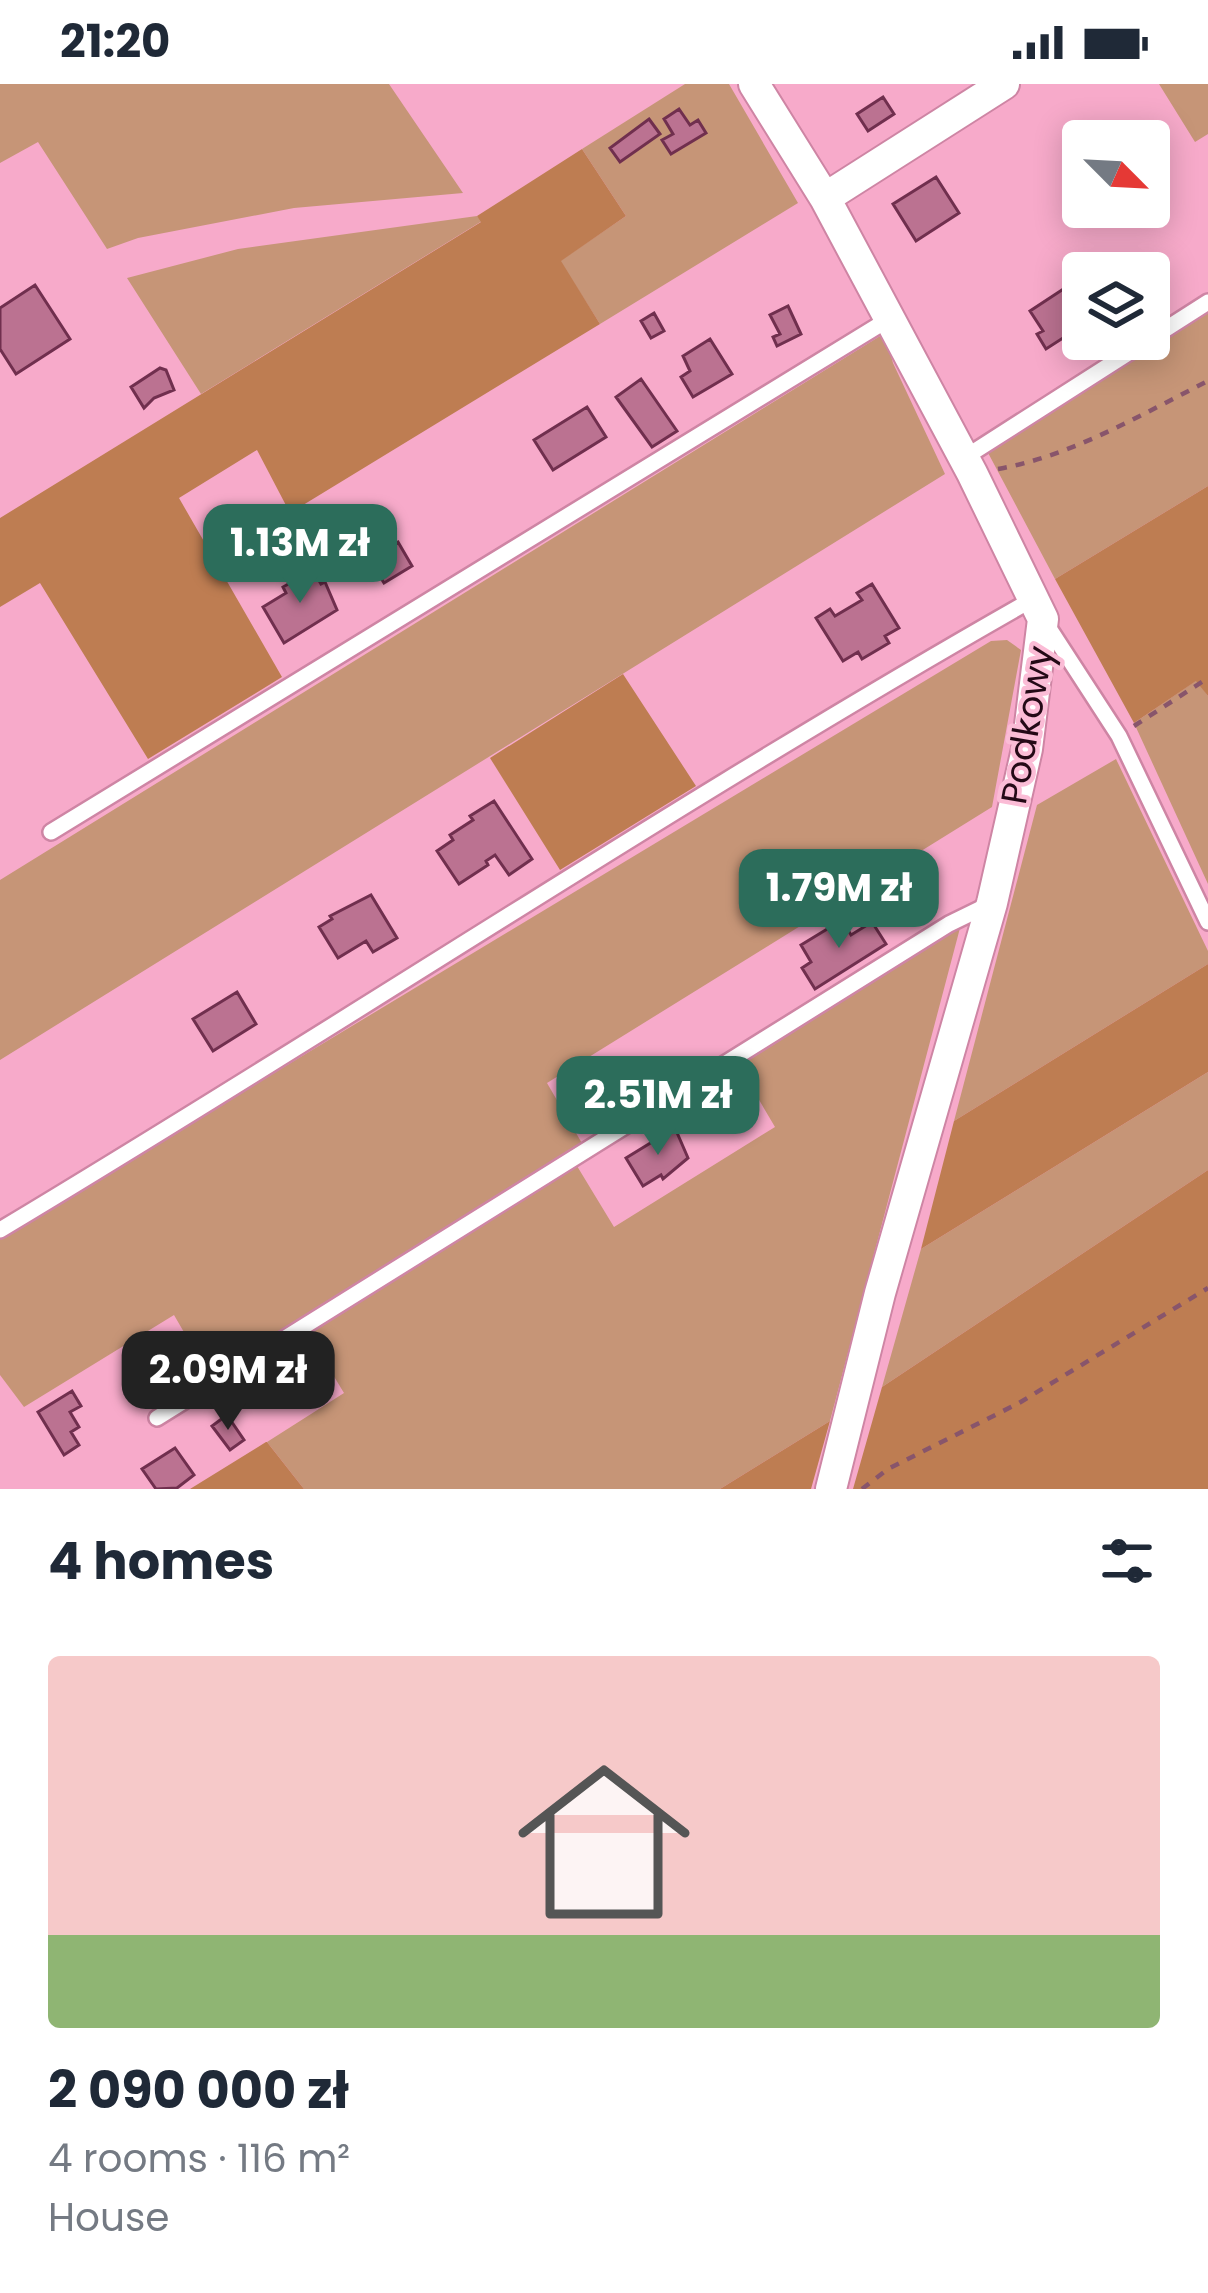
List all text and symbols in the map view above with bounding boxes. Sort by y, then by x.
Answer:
text: 21:20 [60,10,170,73]
north arrow [1062,120,1170,228]
map controls [1062,120,1170,360]
button: layers [1062,252,1170,360]
pin: 1.13M zł [176,504,424,606]
text: 1.13M zł [230,515,370,570]
street label: Podkowy [988,642,1066,808]
pin: 1.79M zł [715,849,963,951]
text: 1.79M zł [766,860,912,915]
pin: 2.51M zł [534,1056,782,1158]
text: 2.51M zł [583,1067,733,1122]
pin: 2.09M zł [104,1331,352,1433]
text: 2.09M zł [149,1342,307,1397]
text: 4 homes [48,1525,274,1597]
icon: filters [1094,1528,1160,1594]
icon: home [496,1734,712,1950]
text: 2 090 000 zł [48,2054,349,2126]
text: 4 rooms · 116 m² [48,2131,350,2186]
text: House [48,2190,169,2245]

